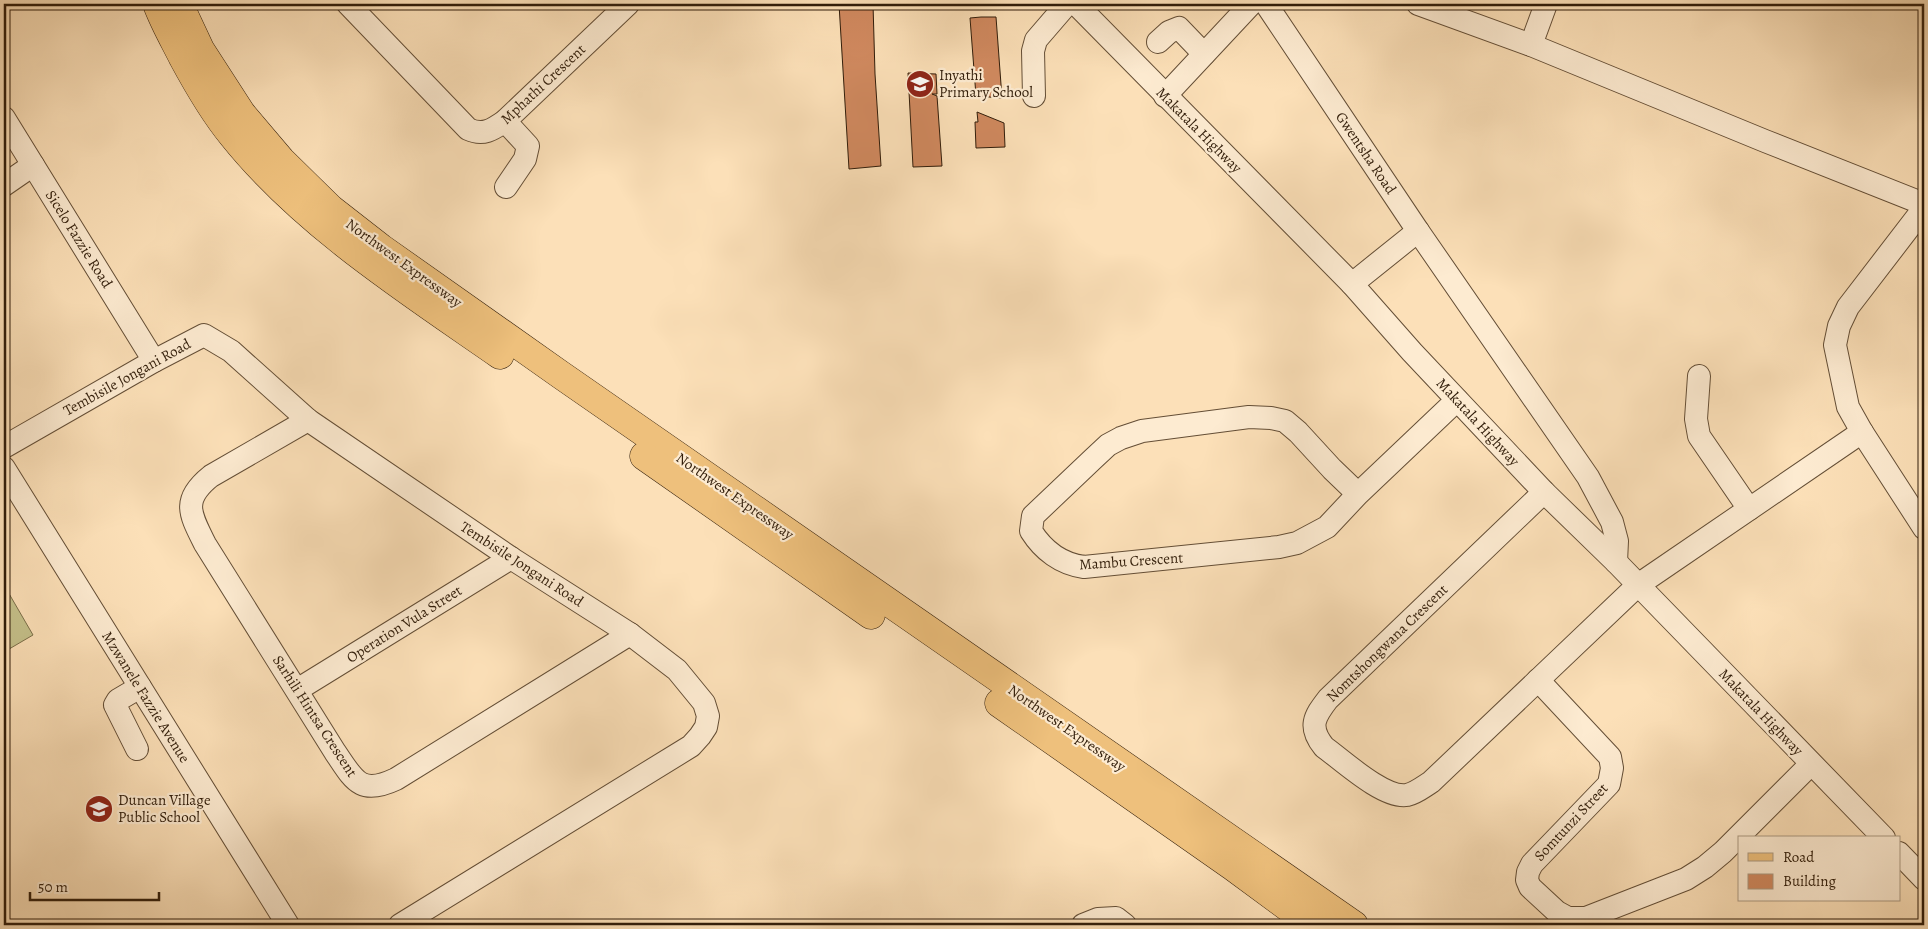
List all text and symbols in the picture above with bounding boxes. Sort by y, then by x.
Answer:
street label: Mphathi Crescent [496,39,590,129]
place label: Inyathi Primary School [939,65,1033,102]
school or university icon: Inyathi Primary School [905,69,935,99]
street label: Makatala Highway [1152,83,1246,177]
street label: Gwentsha Road [1331,108,1401,199]
street label: Sicelo Fazzie Road [41,186,118,293]
street label: Northwest Expressway [342,214,467,312]
street label: Tembisile Jongani Road [60,333,195,420]
street label: Makatala Highway [1432,374,1524,471]
street label: Northwest Expressway [672,448,798,544]
street label: Tembisile Jongani Road [457,517,588,612]
street label: Mambu Crescent [1078,547,1184,575]
street label: Operation Vula Street [342,580,466,668]
street label: Nomtshongwana Crescent [1322,580,1452,706]
street label: Mzwanele Fazzie Avenue [97,627,195,767]
street label: Sarhili Hintsa Crescent [268,651,362,781]
street label: Makatala Highway [1714,664,1808,760]
street label: Northwest Expressway [1004,680,1130,776]
street label: Somtunzi Street [1530,779,1612,865]
place label: Duncan Village Public School [118,790,211,827]
school or university icon: Duncan Village Public School [84,794,114,824]
legend [1738,836,1900,902]
text: Road [1783,847,1815,867]
scale bar [30,869,159,901]
text: Building [1783,871,1836,891]
text: 50 m [38,877,68,897]

